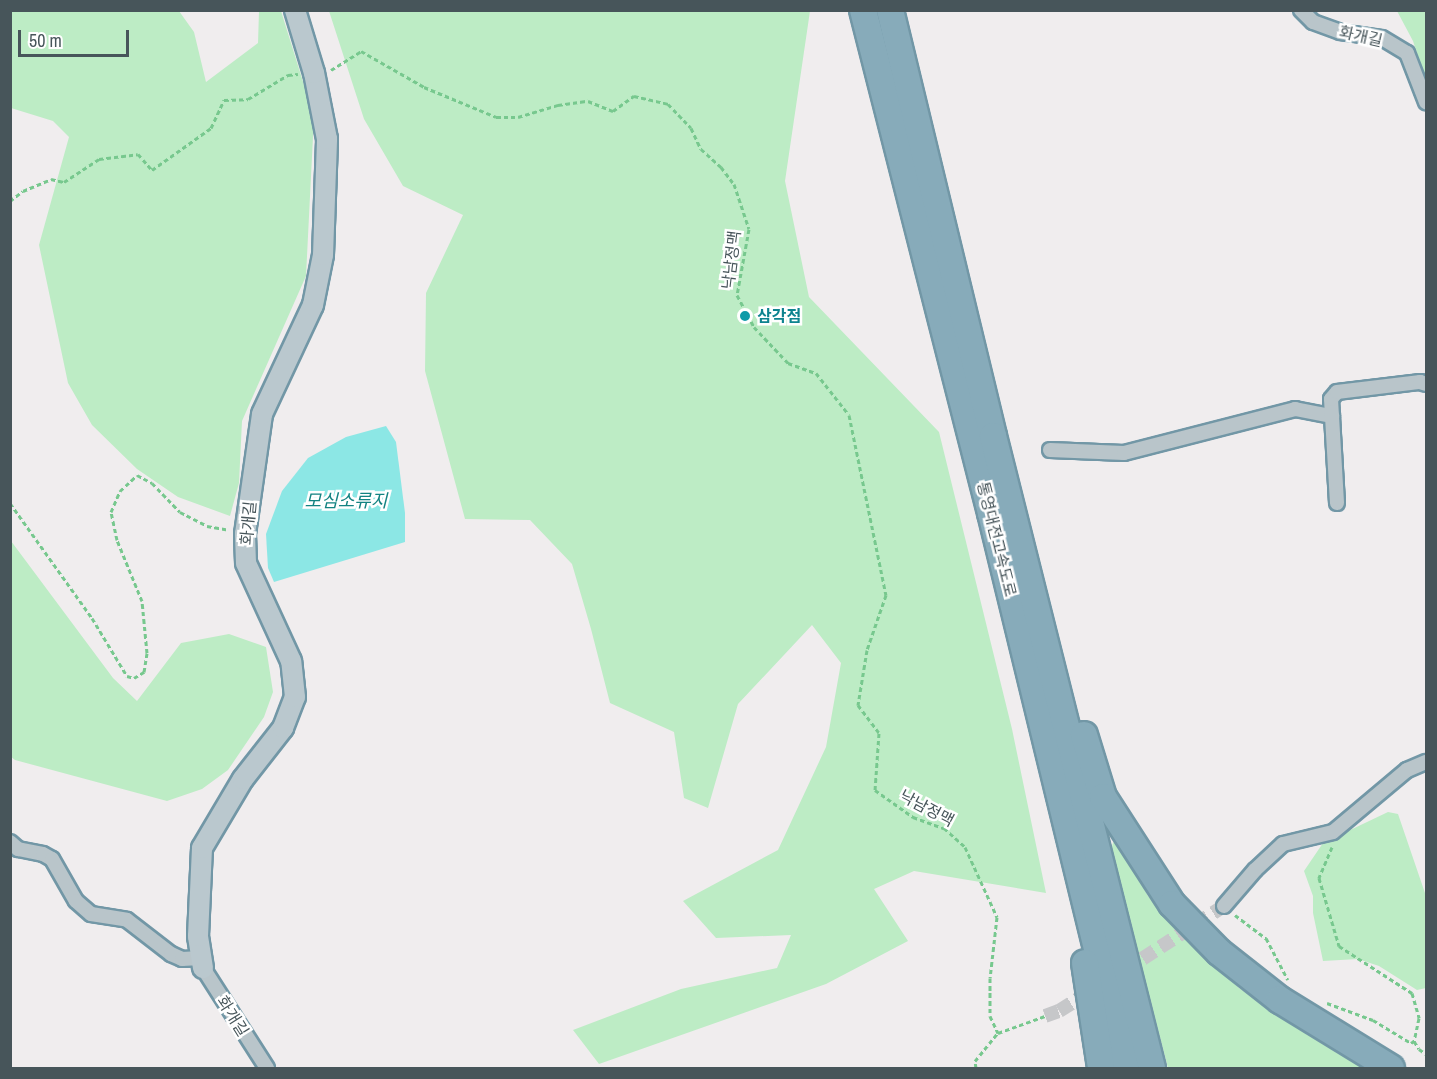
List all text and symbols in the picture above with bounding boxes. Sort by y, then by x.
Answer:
scale bar [21,18,132,56]
street label: 화개길 [1337,22,1385,50]
text: 50 m [29,28,62,53]
street label: 낙남정맥 [718,230,744,290]
place label: 삼각점 [757,306,801,326]
marker: 삼각점 [738,309,752,323]
street label: 통영대전고속도로 [973,480,1021,598]
water label: 모심소류지 [305,490,387,512]
street label: 화개길 [237,500,259,546]
street label: 낙남정맥 [896,786,958,830]
street label: 화개길 [213,992,253,1040]

